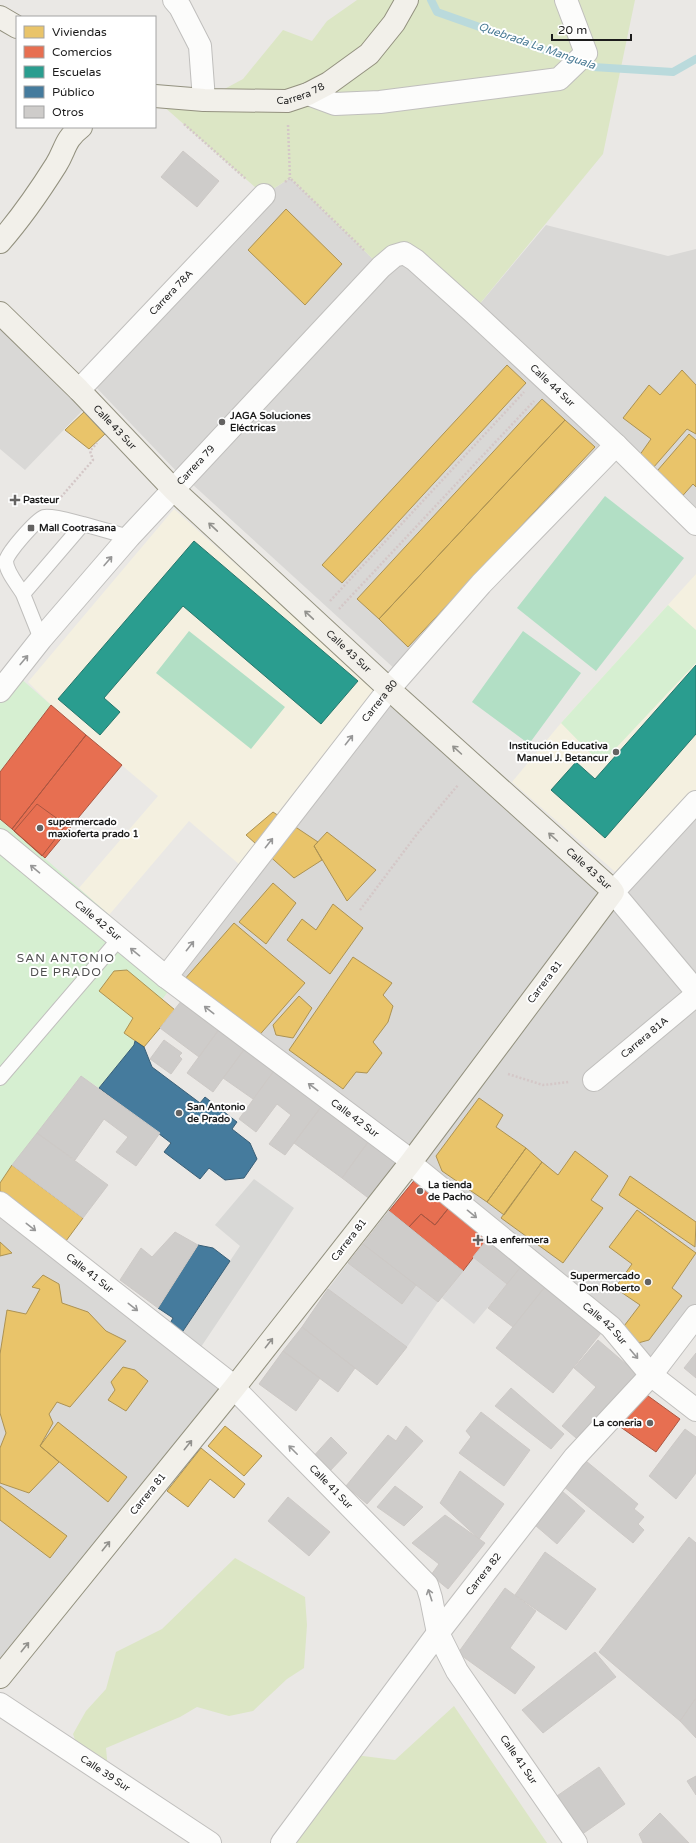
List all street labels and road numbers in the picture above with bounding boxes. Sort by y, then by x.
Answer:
street label: Carrera 78 [277,80,327,107]
street label: Carrera 78A [147,268,196,318]
street label: Calle 44 Sur [527,362,577,410]
street label: Calle 43 Sur [91,403,139,452]
street label: Carrera 79 [174,443,218,488]
street label: Calle 43 Sur [323,628,374,675]
street label: Carrera 80 [359,678,400,725]
street label: Calle 43 Sur [564,845,614,893]
street label: Calle 42 Sur [72,898,124,944]
street label: Carrera 81 [525,958,565,1006]
street label: Carrera 81A [619,1015,671,1061]
street label: Calle 42 Sur [328,1096,381,1140]
street label: Carrera 81 [329,1216,369,1264]
street label: Calle 41 Sur [64,1251,116,1296]
street label: Calle 42 Sur [580,1300,630,1348]
street label: Calle 41 Sur [307,1462,355,1512]
street label: Carrera 81 [127,1471,169,1517]
street label: Carrera 82 [463,1551,504,1598]
street label: Calle 41 Sur [497,1733,540,1787]
street label: Calle 39 Sur [78,1753,132,1794]

